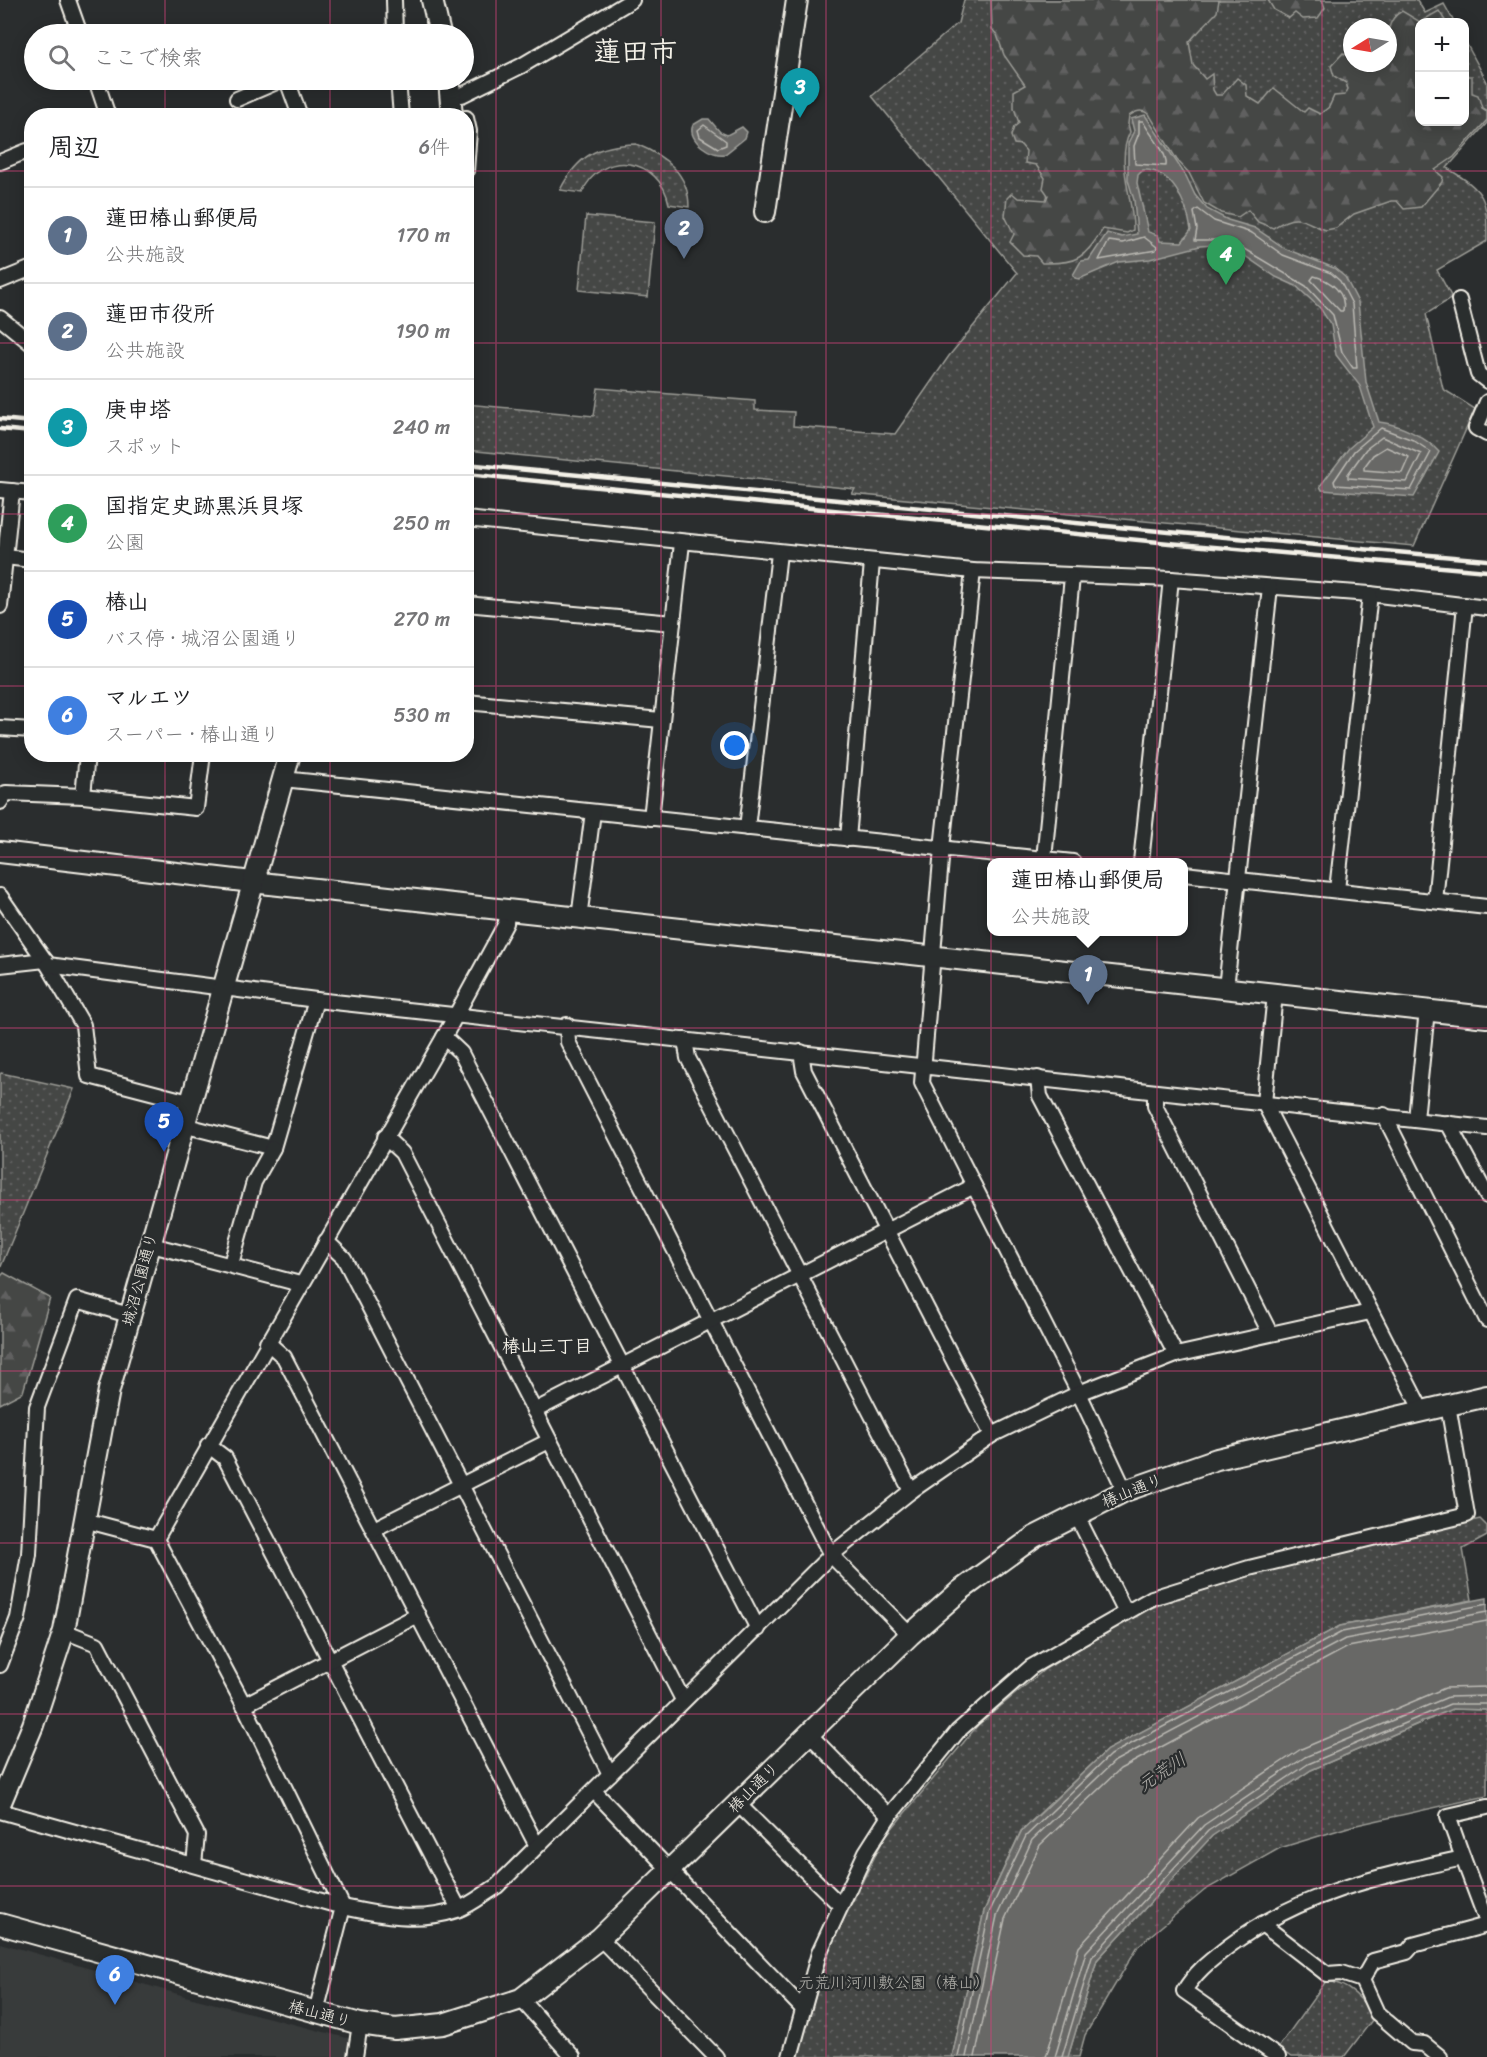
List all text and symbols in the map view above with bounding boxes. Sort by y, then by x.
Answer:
north arrow [1343,18,1397,72]
map controls [1415,18,1469,126]
button: + [1415,18,1469,72]
search box [24,24,474,90]
district label: 蓮田市 [593,27,677,76]
text: ここで検索 [93,38,203,77]
icon: search [45,41,78,74]
pin: 3 [780,68,820,118]
button: − [1415,72,1469,126]
text: 周辺 [48,124,100,170]
text: 6件 [419,130,450,165]
text: 蓮田椿山郵便局 [105,198,259,237]
pin: 2 [664,210,704,259]
text: 1 [63,218,72,253]
text: 170 m [397,218,450,253]
pin: 4 [1206,236,1246,285]
text: 公共施設 [105,237,185,272]
text: 蓮田市役所 [105,294,215,333]
text: 2 [62,314,73,349]
text: 190 m [396,314,450,349]
text: 公共施設 [105,333,185,368]
text: 庚申塔 [105,390,171,429]
text: 3 [62,410,73,445]
text: 240 m [393,410,450,445]
text: スポット [105,429,185,464]
text: 国指定史跡黒浜貝塚 [105,486,303,525]
text: 4 [61,506,74,541]
text: 250 m [393,506,450,541]
text: 公園 [105,525,145,560]
text: 椿山 [105,582,149,621]
text: 5 [61,602,74,637]
text: 270 m [394,602,450,637]
text: バス停 · 城沼公園通り [105,621,301,656]
text: マルエツ [105,678,193,717]
text: 6 [62,698,73,733]
text: 530 m [394,698,450,733]
text: スーパー · 椿山通り [105,717,280,752]
your location [720,731,749,760]
popup [987,858,1188,936]
text: 蓮田椿山郵便局 [1010,860,1165,899]
text: 公共施設 [1010,899,1090,934]
pin: 1 [1068,956,1108,1005]
pin: 5 [144,1102,184,1152]
street label: 城沼公園通り [113,1229,166,1329]
district label: 椿山三丁目 [502,1330,592,1362]
street label: 椿山通り [1097,1465,1167,1516]
water label: 元荒川 [1131,1744,1193,1800]
street label: 椿山通り [720,1754,786,1820]
pin: 6 [96,1956,134,2005]
park label: 元荒川河川敷公園（椿山） [798,1968,990,1997]
street label: 椿山通り [285,1991,355,2036]

